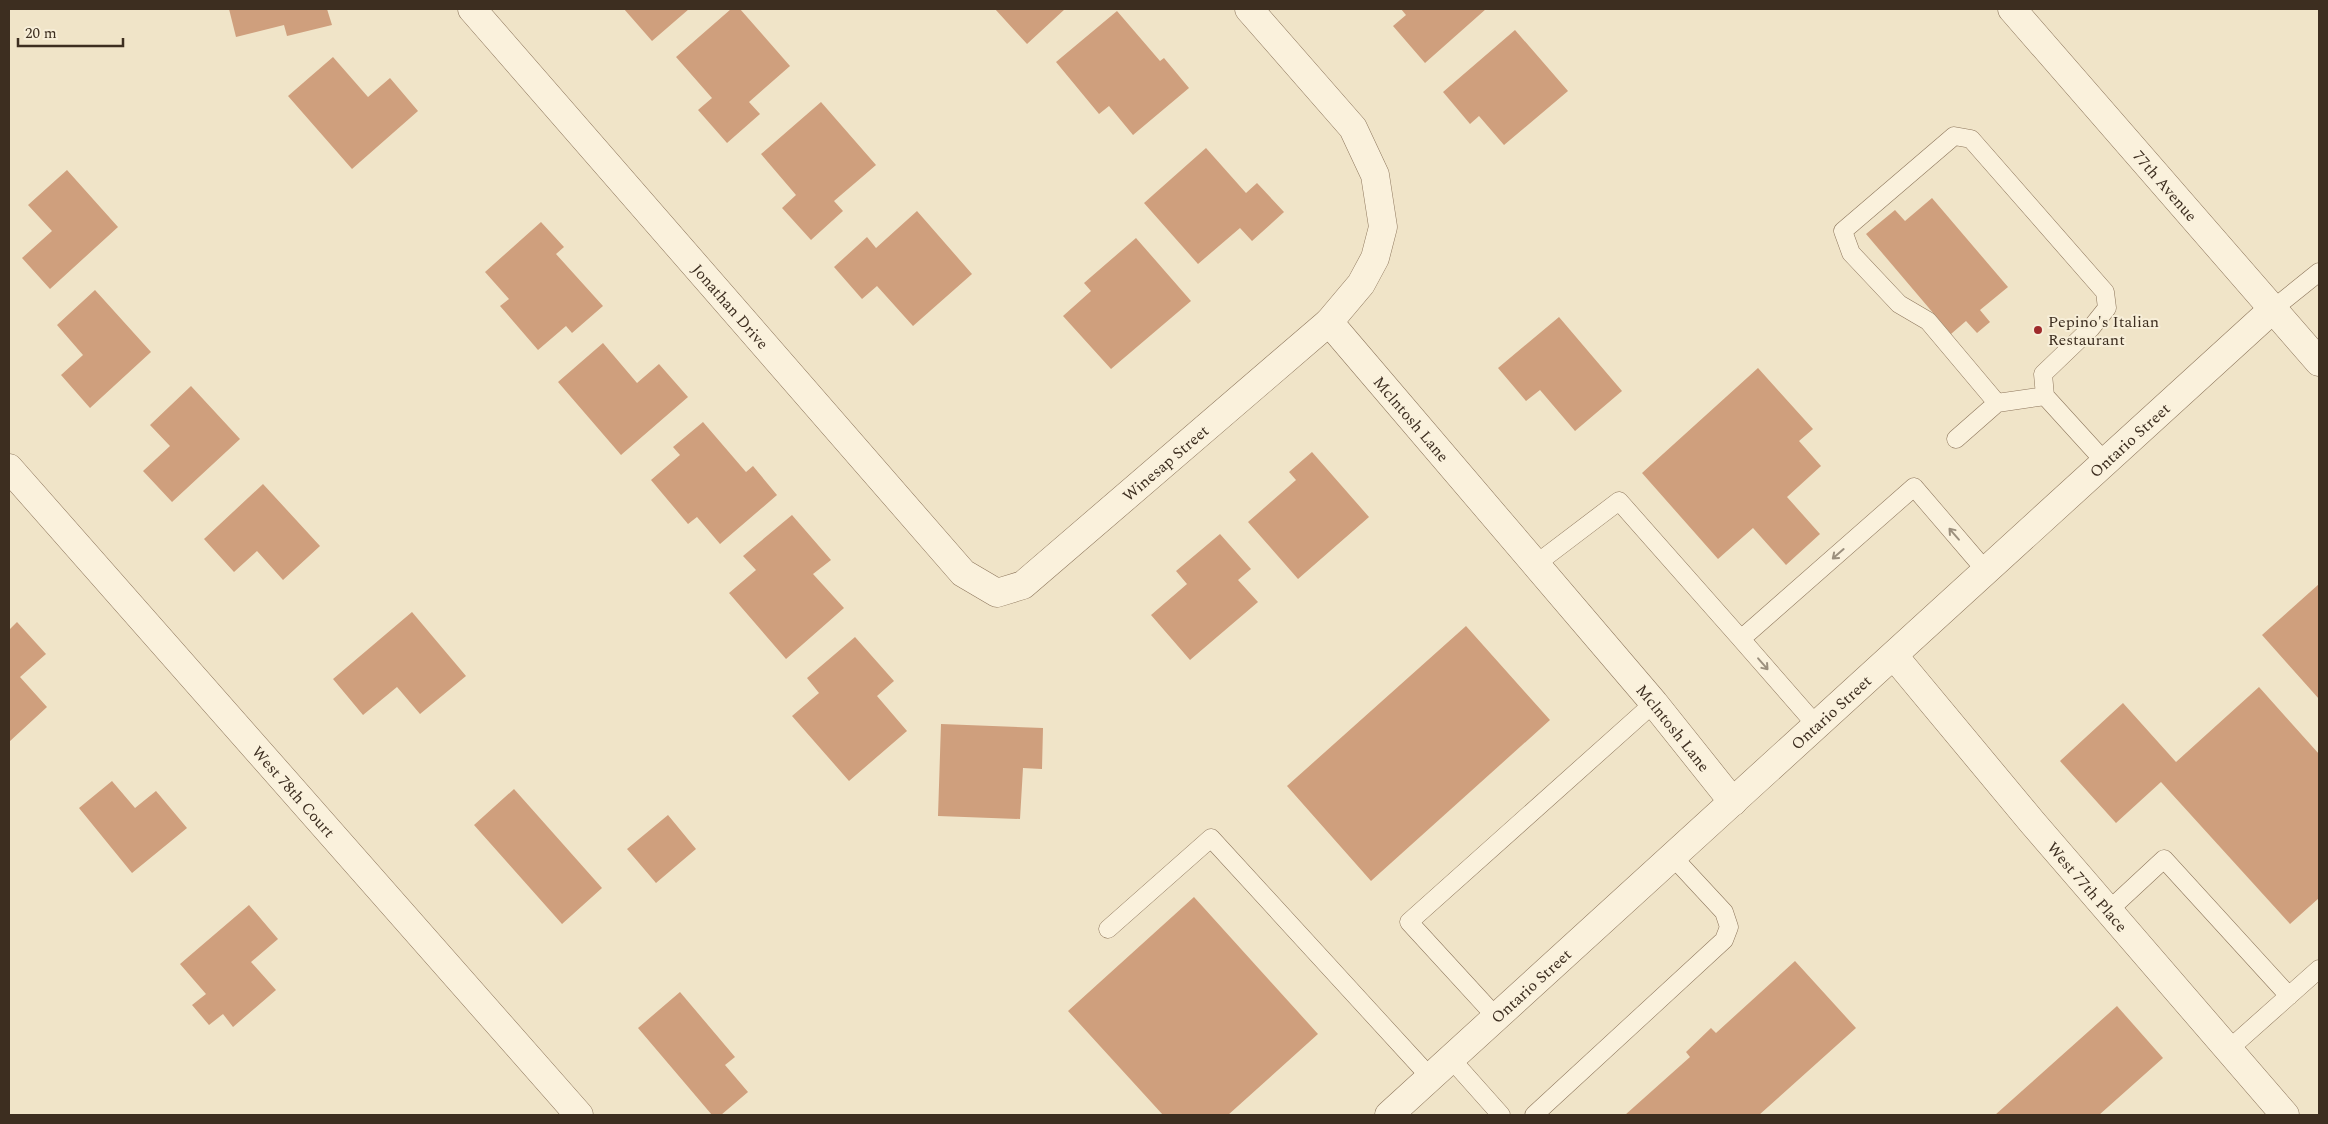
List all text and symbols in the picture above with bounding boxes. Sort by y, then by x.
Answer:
scale bar [18,15,122,47]
text: 20 m [25,22,57,45]
street label: 77th Avenue [2127,145,2203,227]
street label: Jonathan Drive [686,259,774,355]
place label: Pepino's Italian Restaurant [2048,310,2159,352]
marker: Pepino's Italian Restaurant [2032,324,2044,336]
street label: Mclntosh Lane [1367,371,1455,468]
street label: Ontario Street [2084,397,2176,484]
street label: Winesap Street [1117,419,1215,508]
one-way arrow [1949,528,1960,541]
one-way arrow [1832,548,1845,559]
one-way arrow [1757,657,1768,670]
street label: Ontario Street [1786,669,1878,756]
street label: Mclntosh Lane [1630,679,1715,777]
street label: West 78th Court [246,741,341,844]
street label: West 77th Place [2041,837,2133,938]
street label: Ontario Street [1486,943,1577,1030]

